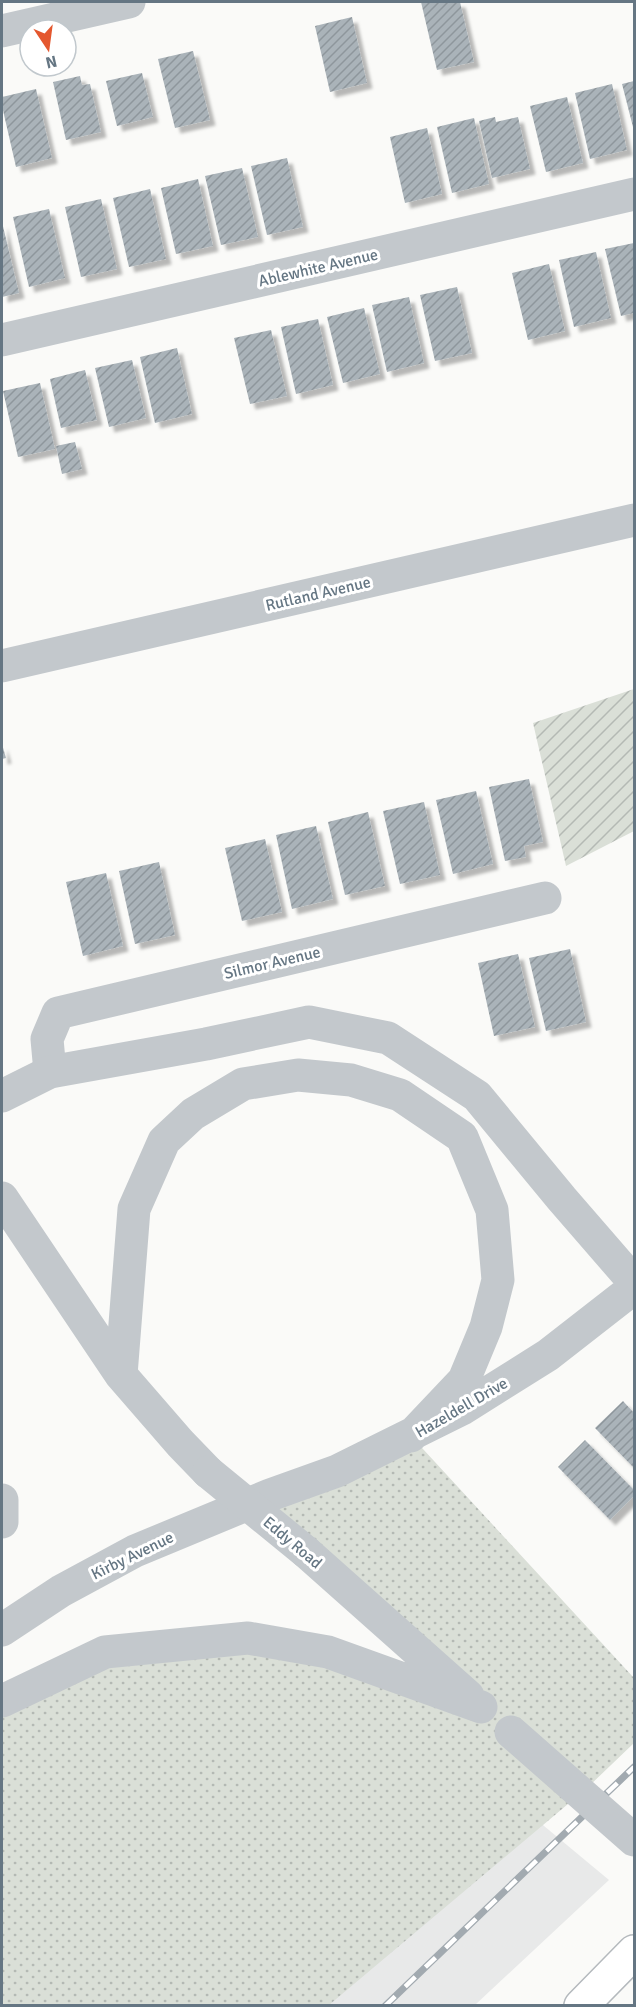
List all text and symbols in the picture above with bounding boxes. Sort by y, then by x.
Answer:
north arrow [18,18,78,78]
text: N [43,51,59,73]
street label: Ablewhite Avenue [256,244,380,291]
street label: Rutland Avenue [264,572,373,616]
street label: Silmor Avenue [222,942,322,984]
street label: Hazeldell Drive [412,1373,511,1442]
street label: Eddy Road [259,1512,326,1573]
street label: Kirby Avenue [88,1527,177,1584]

